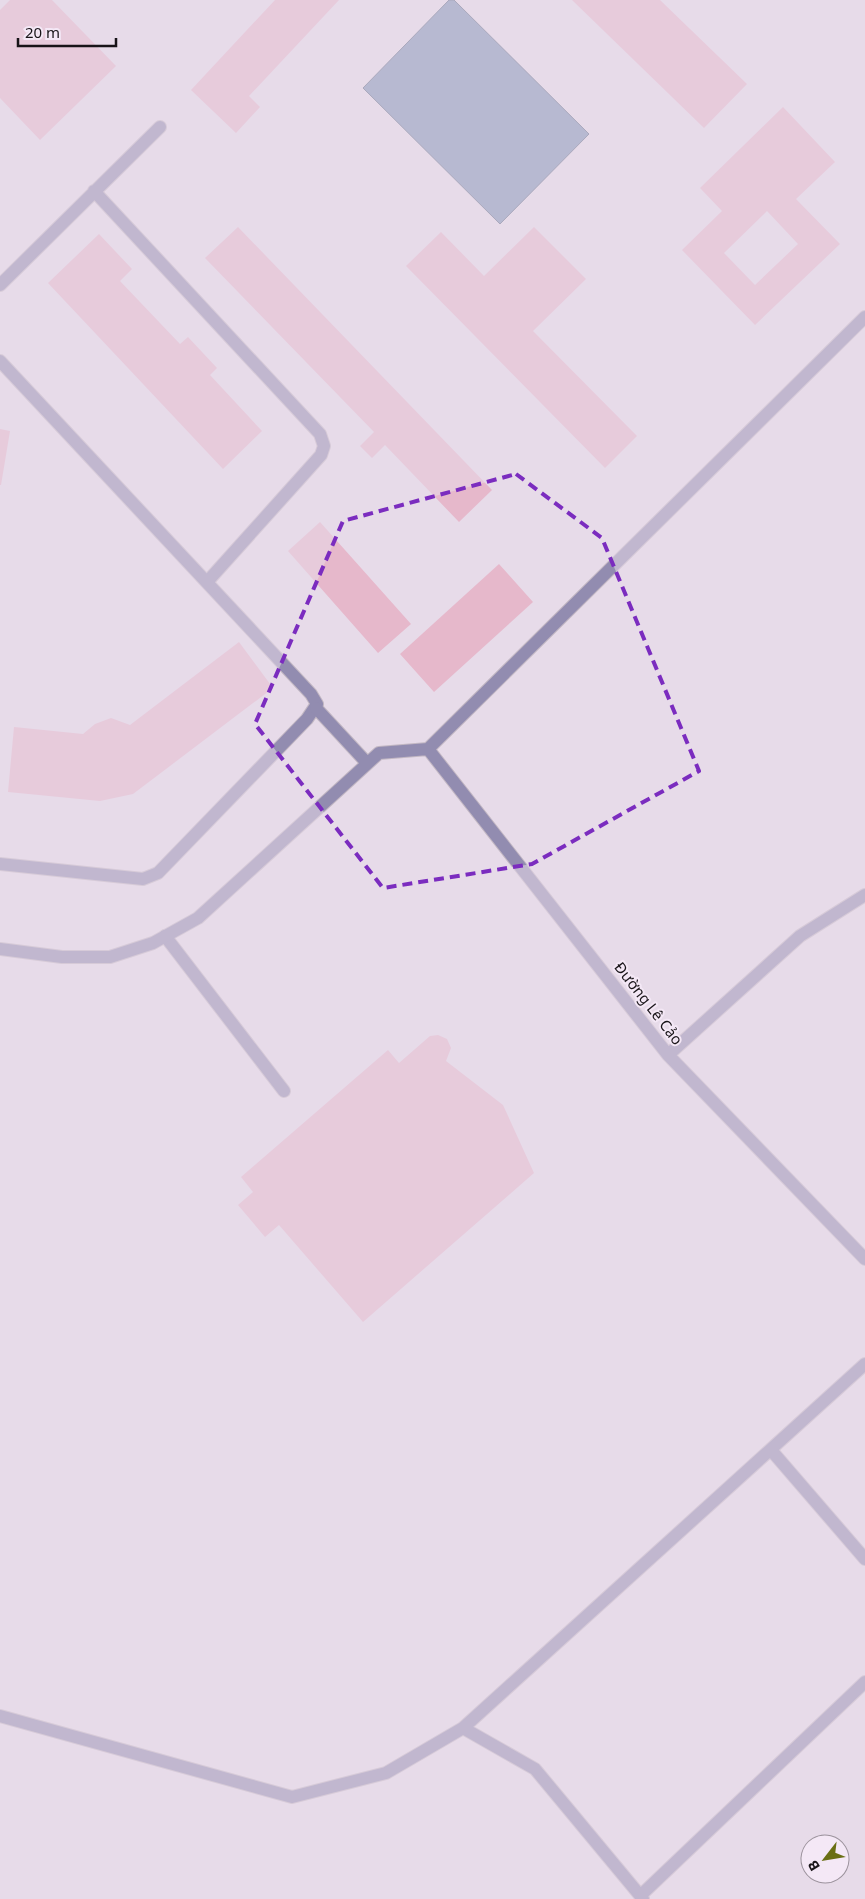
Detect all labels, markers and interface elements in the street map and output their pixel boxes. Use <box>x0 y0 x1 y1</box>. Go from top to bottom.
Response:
scale bar <box>18 15 115 47</box>
text: 20 m <box>25 22 60 42</box>
street label: Đường Lê Cảo <box>610 957 688 1049</box>
north arrow <box>800 1834 850 1884</box>
text: B <box>803 1857 824 1875</box>

